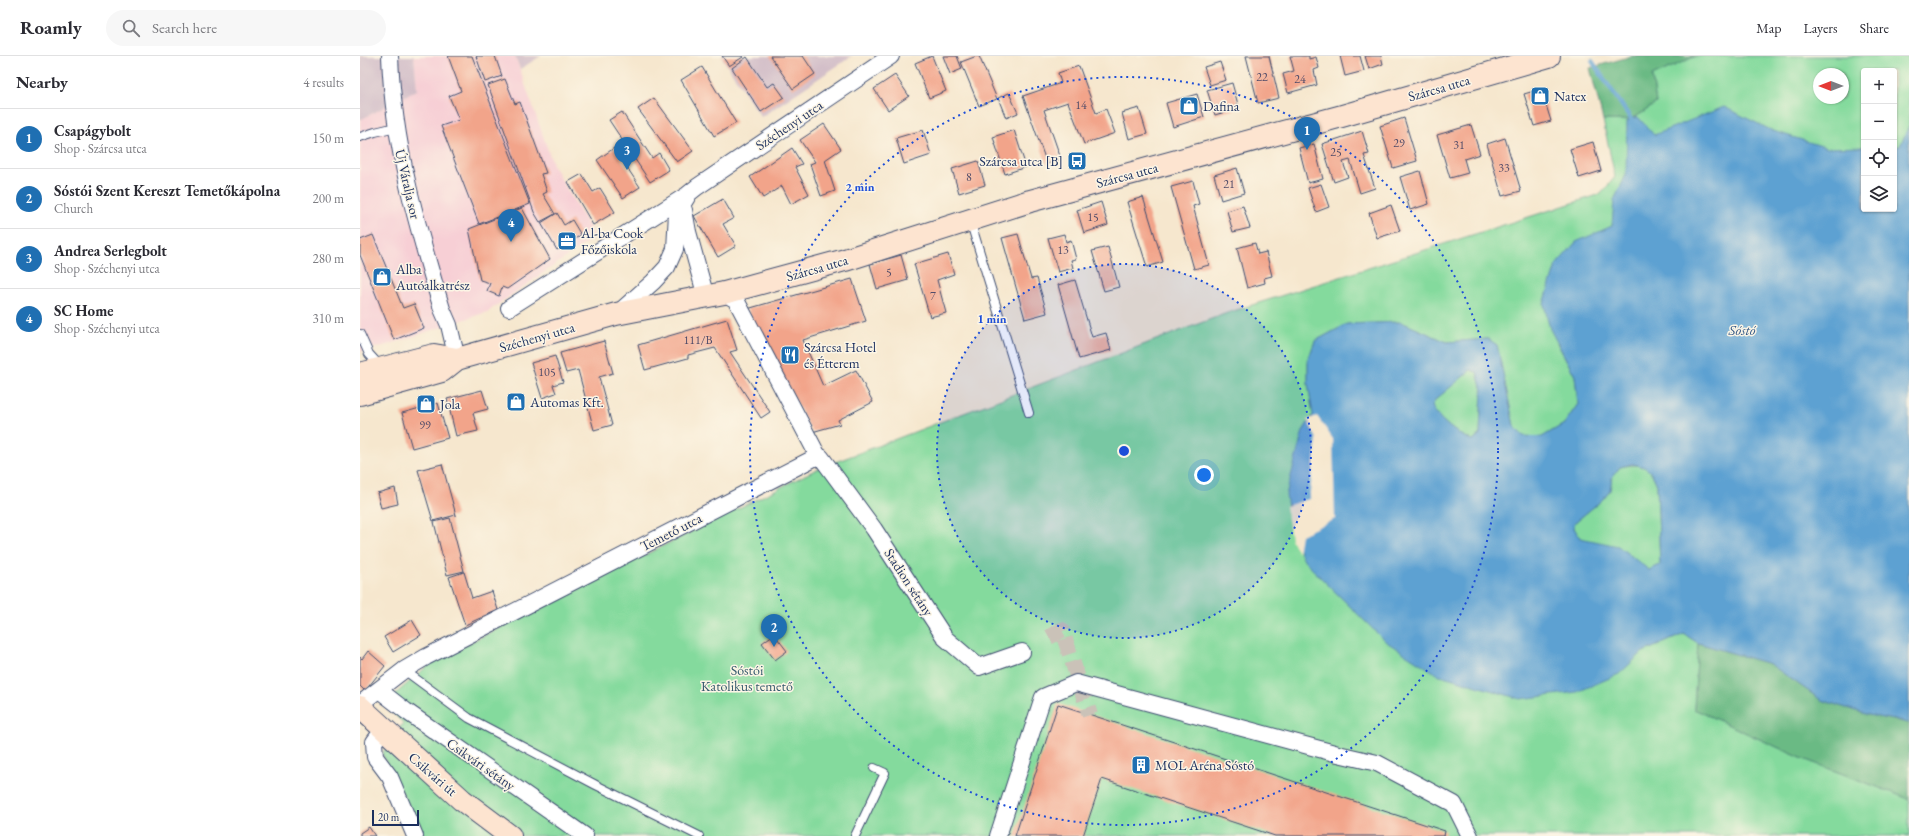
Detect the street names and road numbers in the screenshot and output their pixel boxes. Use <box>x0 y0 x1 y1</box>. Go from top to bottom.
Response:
street label: Szárcsa utca <box>1406 70 1472 105</box>
street label: Széchenyi utca <box>752 96 827 154</box>
street label: Új Váralja sor <box>391 147 425 221</box>
street label: Szárcsa utca <box>1094 158 1160 192</box>
street label: Szárcsa utca <box>784 250 850 285</box>
street label: Széchenyi utca <box>497 318 577 356</box>
street label: Temető utca <box>637 509 705 555</box>
street label: Stadion sétány <box>880 545 938 620</box>
street label: Csikvári sétány <box>443 734 520 795</box>
street label: Csikvári út <box>405 748 461 800</box>

